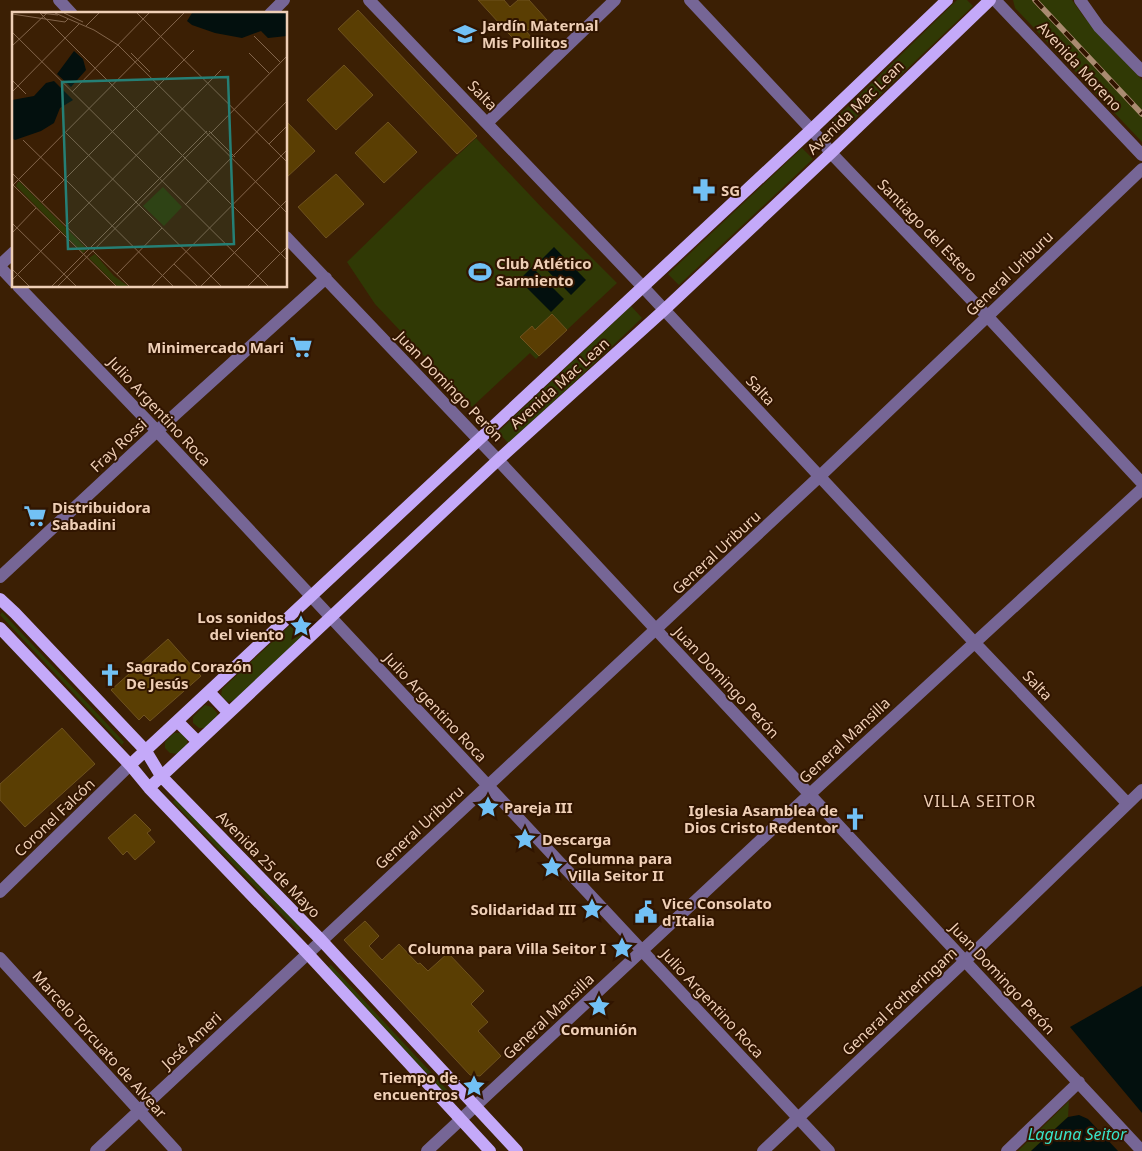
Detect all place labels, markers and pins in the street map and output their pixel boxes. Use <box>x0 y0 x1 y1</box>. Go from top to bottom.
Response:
place label: Jardín Maternal Mis Pollitos <box>480 15 598 52</box>
school or university icon: Jardín Maternal Mis Pollitos <box>452 21 478 47</box>
pharmacy icon: SG <box>691 177 717 203</box>
place label: SG <box>721 180 740 200</box>
place label: Club Atlético Sarmiento <box>496 253 592 290</box>
sports icon: Club Atlético Sarmiento <box>467 259 493 285</box>
supermarket icon: Minimercado Mari <box>288 334 314 360</box>
place label: Minimercado Mari <box>147 337 284 357</box>
place label: Distribuidora Sabadini <box>52 497 151 534</box>
supermarket icon: Distribuidora Sabadini <box>22 503 48 529</box>
place label: Los sonidos del viento <box>197 607 284 644</box>
place icon: Los sonidos del viento <box>288 613 314 639</box>
place label: Sagrado Corazón De Jesús <box>126 656 252 693</box>
church icon: Sagrado Corazón De Jesús <box>97 662 123 688</box>
place icon: Pareja III <box>475 794 501 820</box>
place label: Pareja III <box>504 797 573 817</box>
place label: Iglesia Asamblea de Dios Cristo Redentor <box>684 800 838 837</box>
church icon: Iglesia Asamblea de Dios Cristo Redentor <box>842 806 868 832</box>
place icon: Descarga <box>512 826 538 852</box>
place label: Descarga <box>542 829 611 849</box>
place label: Columna para Villa Seitor II <box>568 848 672 885</box>
place icon: Columna para Villa Seitor II <box>539 854 565 880</box>
place label: Vice Consolato d'Italia <box>662 893 772 930</box>
place icon: Solidaridad III <box>579 896 605 922</box>
place label: Solidaridad III <box>470 899 576 919</box>
public building icon: Vice Consolato d'Italia <box>633 899 659 925</box>
place icon: Columna para Villa Seitor I <box>609 935 635 961</box>
place label: Columna para Villa Seitor I <box>408 938 606 958</box>
place icon: Comunión <box>586 993 612 1019</box>
place label: Comunión <box>561 1019 637 1039</box>
place label: Tiempo de encuentros <box>373 1067 458 1104</box>
place icon: Tiempo de encuentros <box>461 1073 487 1099</box>

